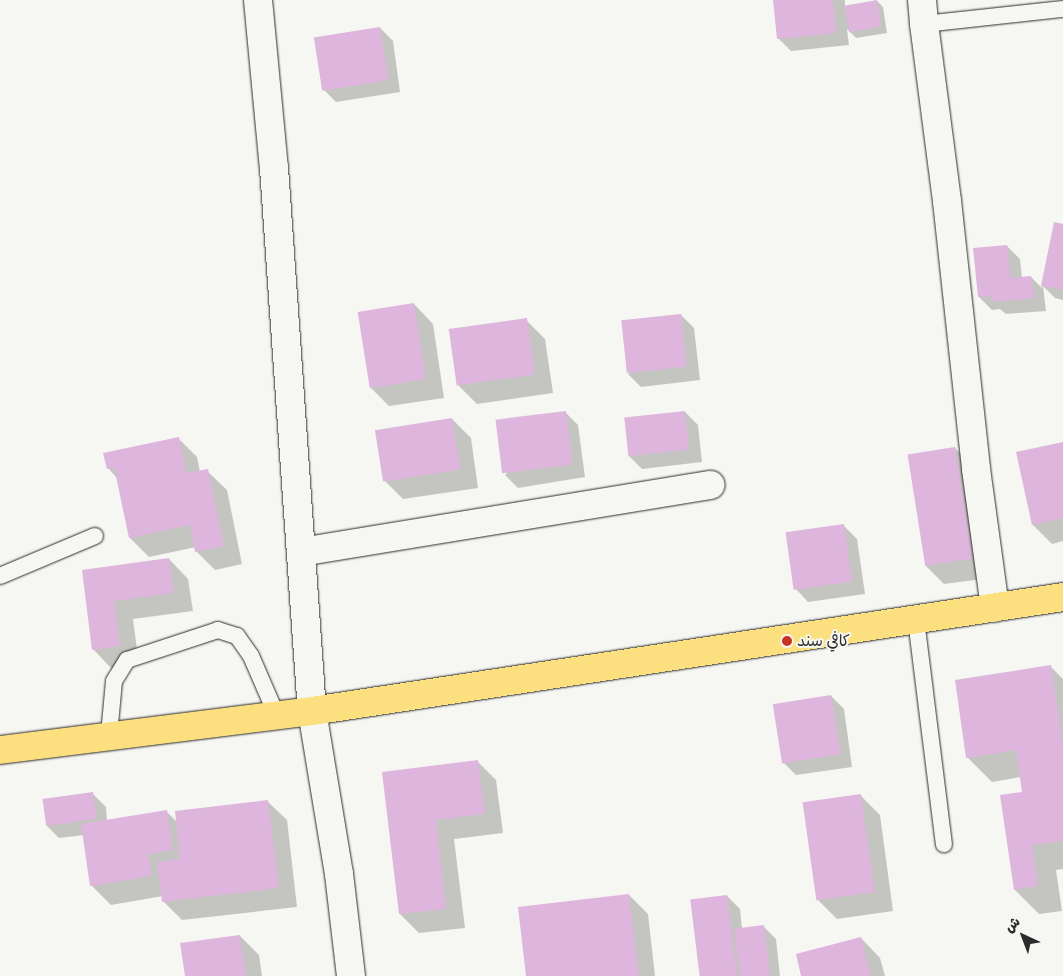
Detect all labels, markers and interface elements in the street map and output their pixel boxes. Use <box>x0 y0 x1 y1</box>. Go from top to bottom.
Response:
place label: كافي سند <box>797 631 850 651</box>
marker: كافي سند <box>781 635 793 647</box>
north arrow <box>998 911 1048 961</box>
text: ش <box>1001 913 1024 936</box>

